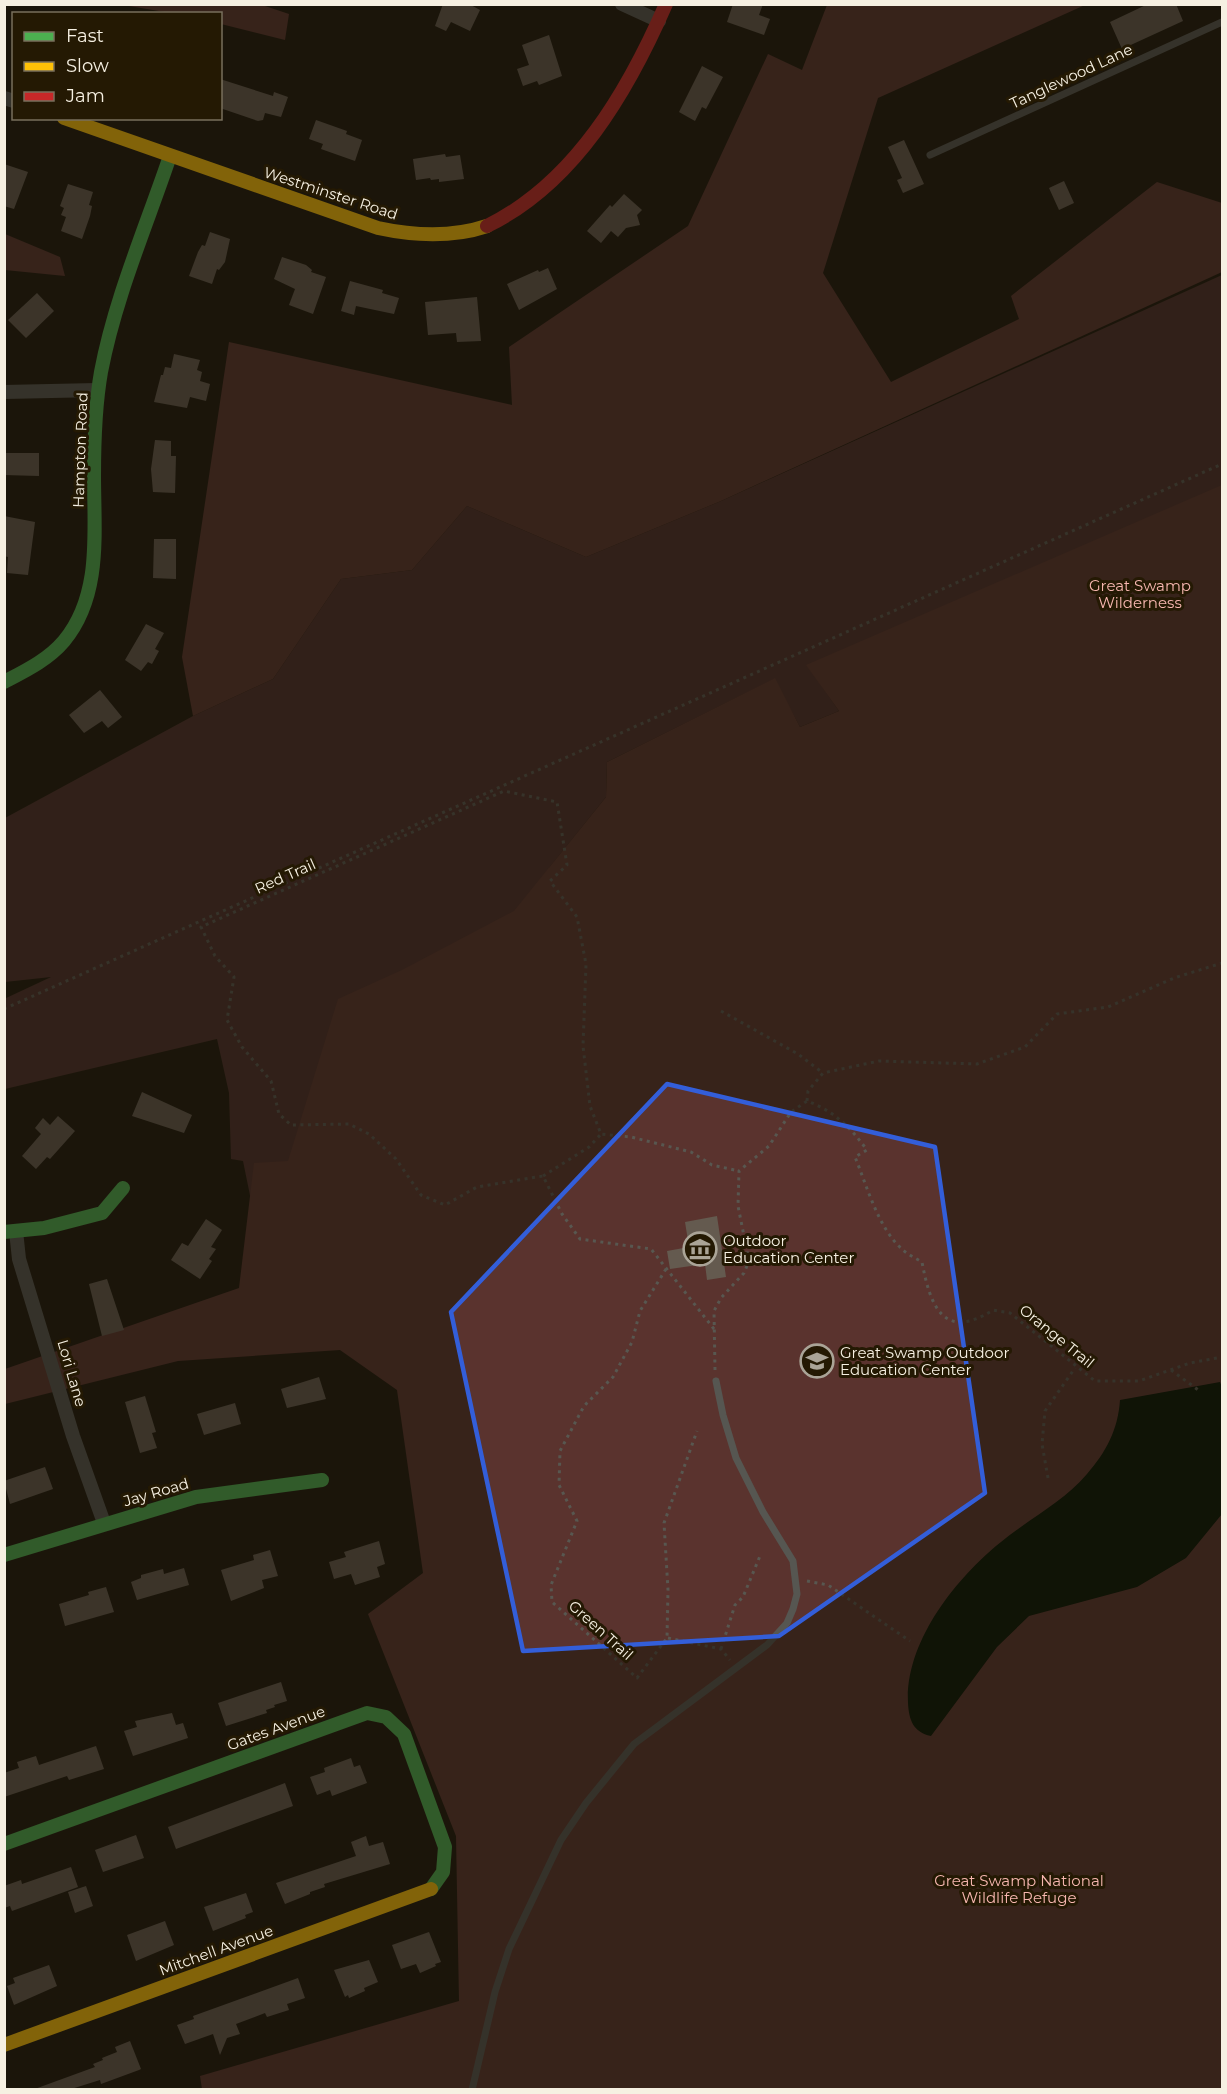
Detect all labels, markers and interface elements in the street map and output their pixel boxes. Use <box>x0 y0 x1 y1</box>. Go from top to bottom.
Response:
legend <box>12 12 222 120</box>
text: Fast <box>66 25 104 47</box>
street label: Tanglewood Lane <box>1007 39 1135 113</box>
text: Slow <box>66 55 109 77</box>
text: Jam <box>65 85 105 107</box>
street label: Westminster Road <box>262 162 400 224</box>
street label: Hampton Road <box>68 392 92 508</box>
park label: Great Swamp Wilderness <box>1089 576 1191 612</box>
street label: Red Trail <box>252 854 318 898</box>
museum icon: Outdoor Education Center <box>682 1231 718 1267</box>
place label: Outdoor Education Center <box>723 1231 854 1267</box>
street label: Orange Trail <box>1016 1300 1098 1372</box>
street label: Lori Lane <box>53 1337 91 1409</box>
school or university icon: Great Swamp Outdoor Education Center <box>799 1343 835 1379</box>
place label: Great Swamp Outdoor Education Center <box>840 1343 1009 1379</box>
street label: Jay Road <box>120 1474 191 1511</box>
street label: Green Trail <box>565 1596 637 1664</box>
street label: Gates Avenue <box>224 1701 328 1755</box>
park label: Great Swamp National Wildlife Refuge <box>934 1871 1104 1907</box>
street label: Mitchell Avenue <box>156 1921 276 1979</box>

